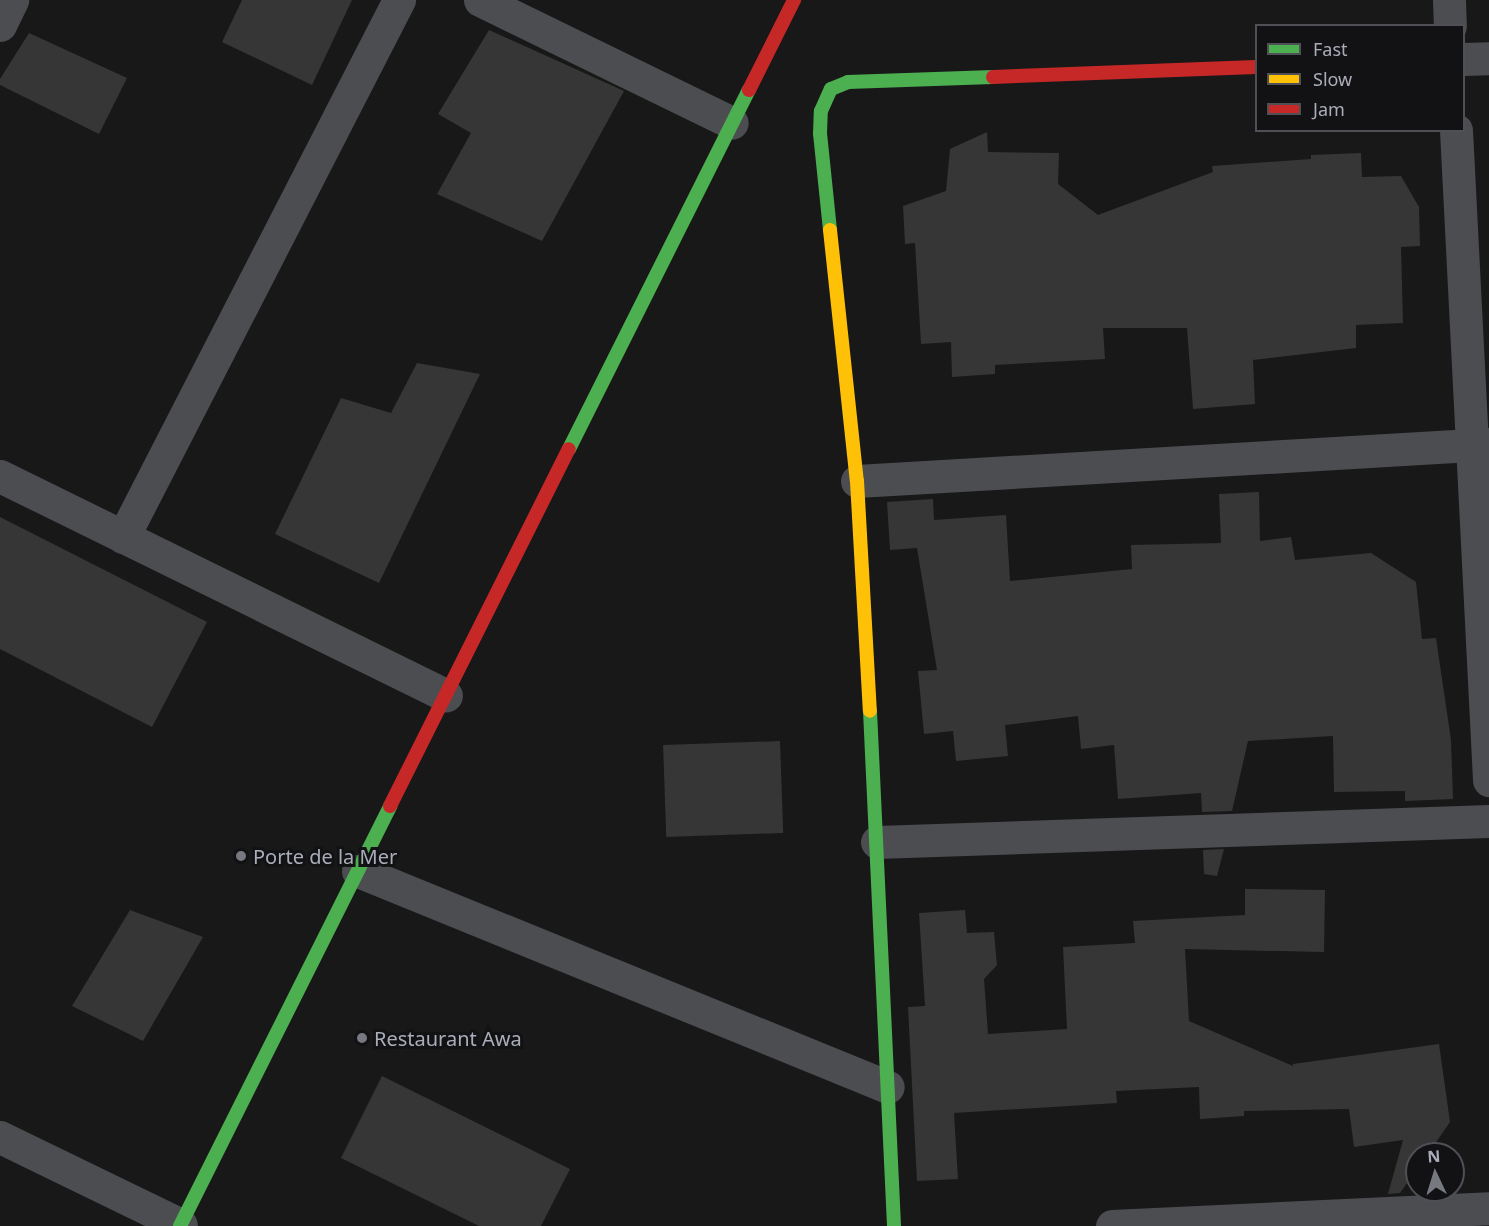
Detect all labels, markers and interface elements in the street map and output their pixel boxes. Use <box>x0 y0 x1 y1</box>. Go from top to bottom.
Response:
legend <box>1255 24 1465 132</box>
text: Fast <box>1313 37 1348 61</box>
text: Slow <box>1313 67 1352 91</box>
text: Jam <box>1313 97 1345 121</box>
place label: Porte de la Mer <box>253 844 397 868</box>
marker: Porte de la Mer <box>234 849 248 863</box>
place label: Restaurant Awa <box>374 1026 522 1050</box>
marker: Restaurant Awa <box>355 1031 369 1045</box>
north arrow <box>1405 1142 1465 1202</box>
text: N <box>1427 1145 1441 1167</box>

